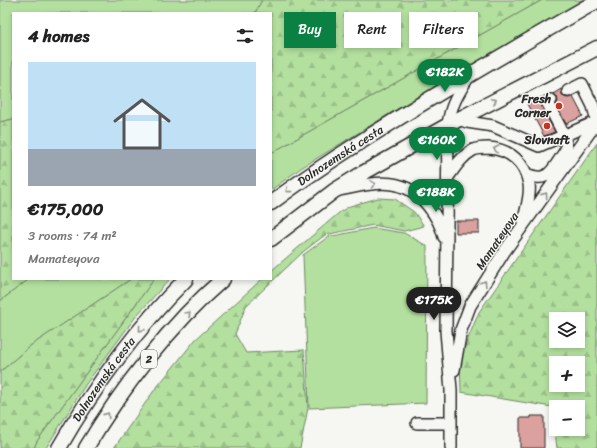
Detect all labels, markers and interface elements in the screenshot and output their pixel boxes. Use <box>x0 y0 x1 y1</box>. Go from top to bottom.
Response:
chip: Buy <box>284 12 336 48</box>
chip: Rent <box>344 12 401 48</box>
chip: Filters <box>409 12 478 48</box>
text: 4 homes <box>28 21 89 51</box>
icon: filters <box>234 25 256 47</box>
pin: €182K <box>417 59 473 93</box>
text: €182K <box>426 60 464 83</box>
icon: home <box>106 88 178 160</box>
place label: Fresh Corner <box>514 88 552 124</box>
one-way arrow <box>490 98 497 105</box>
marker: Fresh Corner <box>554 101 564 111</box>
street label: Dolnozemská cesta <box>292 119 389 192</box>
marker: Slovnaft <box>542 121 552 131</box>
pin: €160K <box>409 127 465 161</box>
text: €160K <box>418 128 456 151</box>
place label: Slovnaft <box>523 129 571 151</box>
one-way arrow <box>492 146 499 154</box>
pin: €188K <box>408 179 464 213</box>
one-way arrow <box>370 180 376 189</box>
text: €188K <box>417 180 455 203</box>
one-way arrow <box>285 186 292 193</box>
one-way arrow <box>540 192 547 199</box>
text: €175,000 <box>28 194 103 224</box>
street label: Mamateyova <box>469 207 525 274</box>
text: 3 rooms · 74 m² <box>28 224 117 247</box>
text: Mamateyova <box>28 247 99 270</box>
one-way arrow <box>480 280 487 287</box>
pin: €175K <box>406 287 462 321</box>
text: €175K <box>415 288 453 311</box>
one-way arrow <box>183 311 191 319</box>
map controls <box>549 312 585 436</box>
button: layers <box>549 312 585 348</box>
one-way arrow <box>139 324 146 331</box>
street label: Dolnozemská cesta <box>66 331 142 426</box>
road number: 2 <box>141 350 157 368</box>
button: + <box>549 356 585 392</box>
button: − <box>549 400 585 436</box>
one-way arrow <box>102 412 110 419</box>

